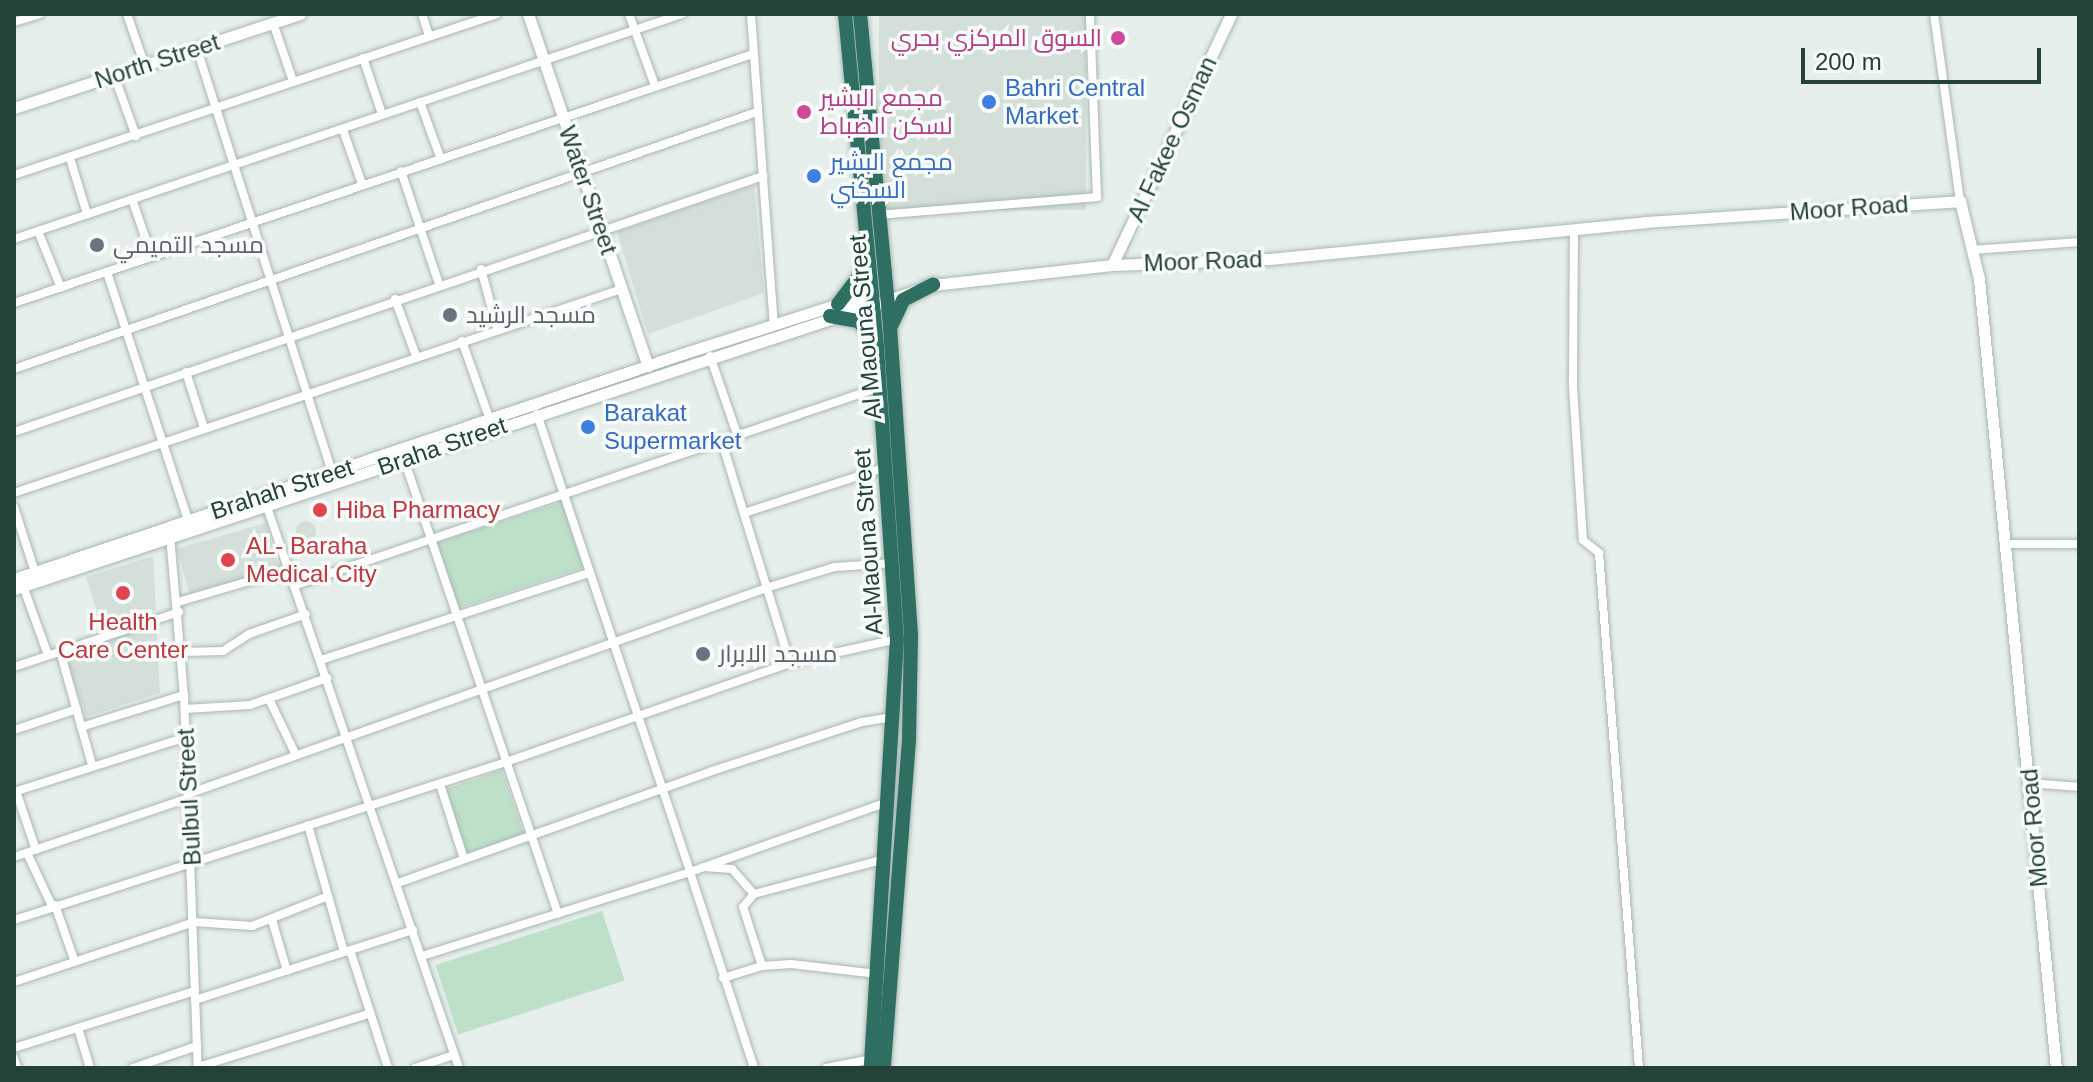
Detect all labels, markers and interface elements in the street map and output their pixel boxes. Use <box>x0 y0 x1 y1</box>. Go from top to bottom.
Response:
place label: السوق المركزي بحري <box>891 24 1102 52</box>
street label: North Street <box>91 27 223 95</box>
marker: السوق المركزي بحري <box>1109 29 1127 47</box>
scale bar <box>1805 32 2045 82</box>
text: 200 m <box>1815 48 1882 75</box>
street label: Al Fakee Osman <box>1121 52 1223 226</box>
place label: Bahri Central Market <box>1005 74 1145 130</box>
place label: مجمع البشير لسكن الضباط <box>820 84 952 140</box>
marker: Bahri Central Market <box>980 93 998 111</box>
marker: مجمع البشير لسكن الضباط <box>795 103 813 121</box>
street label: Water Street <box>553 122 623 258</box>
place label: مجمع البشير السكني <box>830 148 953 204</box>
marker: مجمع البشير السكني <box>805 167 823 185</box>
street label: Moor Road <box>1789 189 1909 227</box>
place label: مسجد التميمي <box>113 231 264 259</box>
street label: Al Maouna Street <box>843 233 887 421</box>
marker: مسجد التميمي <box>88 236 106 254</box>
street label: Moor Road <box>1143 245 1263 277</box>
place label: مسجد الرشيد <box>466 301 596 329</box>
marker: مسجد الرشيد <box>441 306 459 324</box>
place label: Barakat Supermarket <box>604 399 741 455</box>
street label: Braha Street <box>374 410 510 482</box>
marker: Barakat Supermarket <box>579 418 597 436</box>
street label: Al-Maouna Street <box>847 448 889 636</box>
street label: Brahah Street <box>207 452 357 526</box>
place label: Hiba Pharmacy <box>336 496 500 524</box>
marker: Hiba Pharmacy <box>311 501 329 519</box>
place label: AL- Baraha Medical City <box>246 532 377 588</box>
marker: AL- Baraha Medical City <box>217 549 239 571</box>
marker: Health Care Center <box>112 582 134 604</box>
place label: Health Care Center <box>58 608 188 664</box>
place label: مسجد الابرار <box>719 640 837 668</box>
marker: مسجد الابرار <box>694 645 712 663</box>
street label: Bulbul Street <box>171 728 207 866</box>
street label: Moor Road <box>2014 768 2054 888</box>

